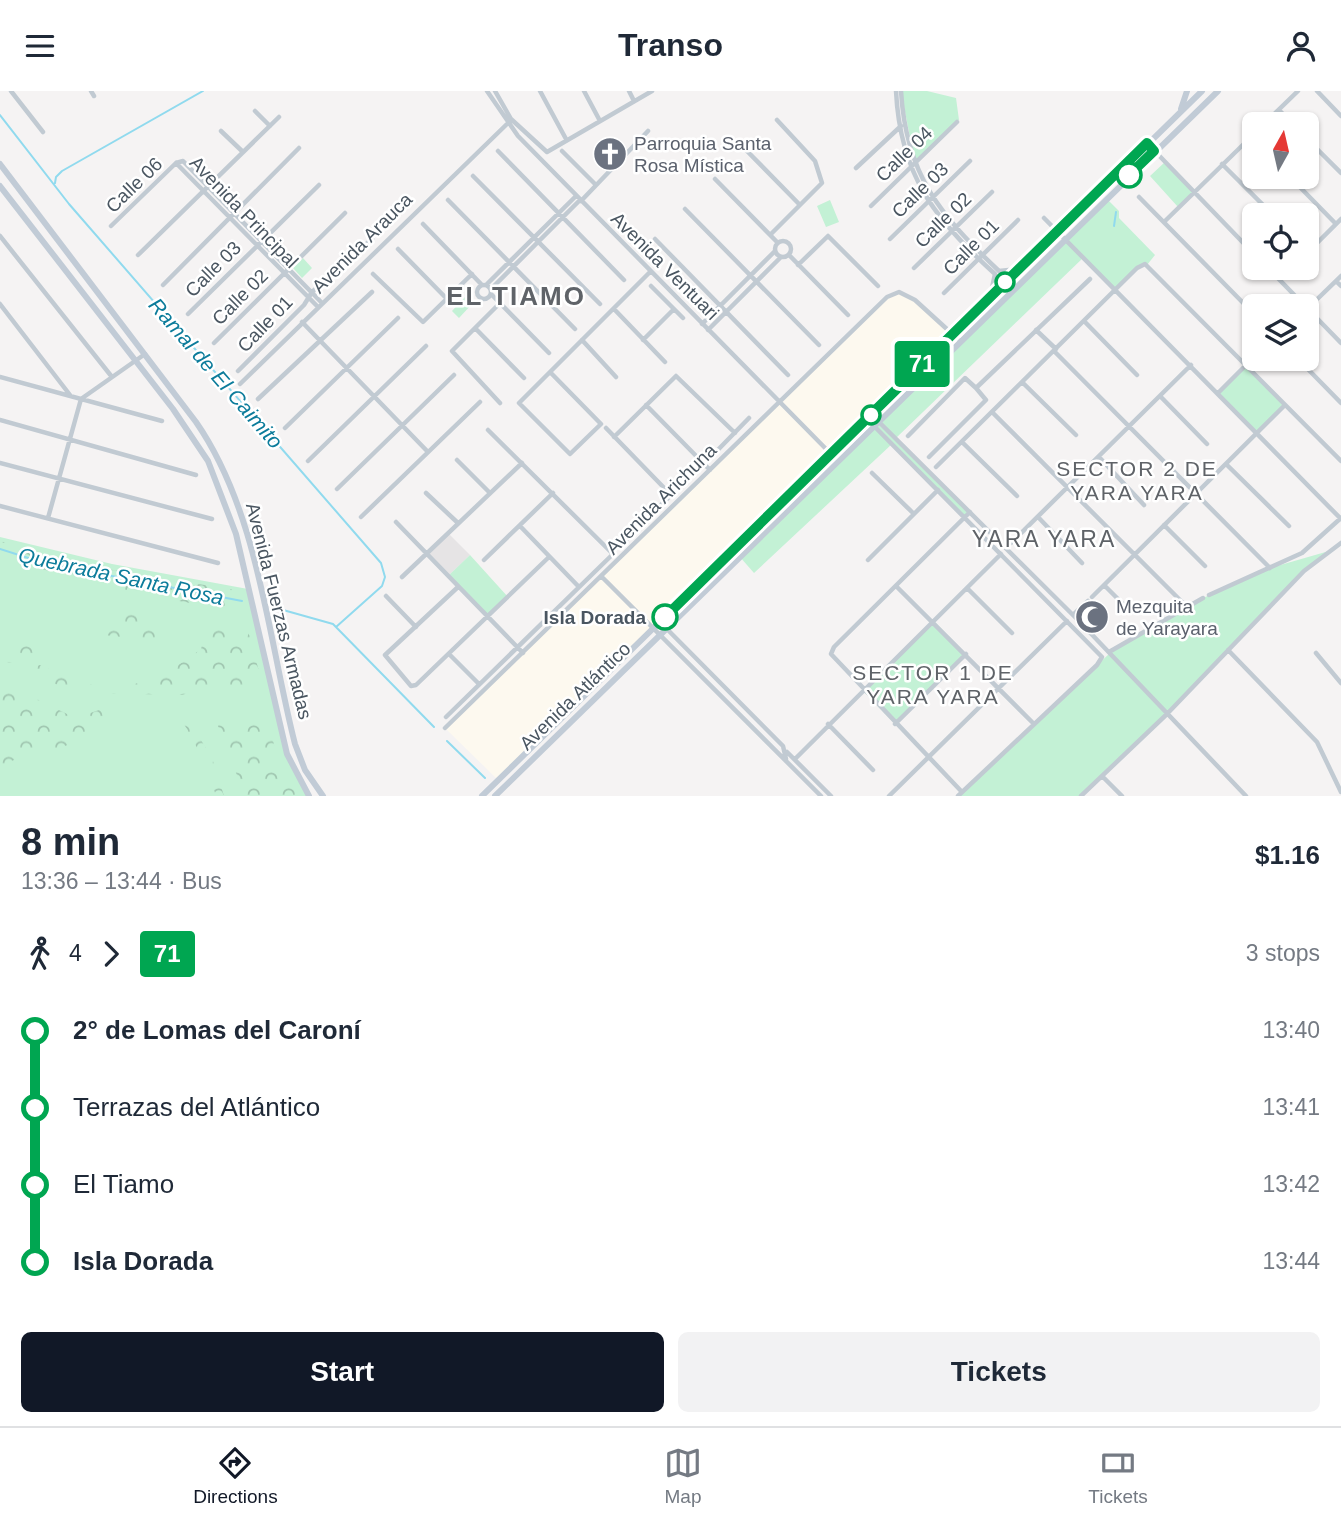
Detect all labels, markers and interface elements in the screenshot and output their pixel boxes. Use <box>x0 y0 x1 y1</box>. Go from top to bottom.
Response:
icon: menu <box>21 27 59 65</box>
text: Transo <box>618 27 723 63</box>
icon: person <box>1282 27 1320 65</box>
north arrow <box>1242 112 1320 189</box>
map controls <box>1242 112 1319 371</box>
street label: Calle 04 <box>872 122 937 186</box>
place label: Parroquia Santa Rosa Mística <box>634 133 772 176</box>
church icon: Parroquia Santa Rosa Mística <box>591 135 629 173</box>
street label: Avenida Principal <box>186 152 302 272</box>
street label: Calle 06 <box>102 153 166 217</box>
street label: Calle 03 <box>888 158 952 222</box>
unlabelled marker <box>1116 162 1142 188</box>
street label: Avenida Arauca <box>308 188 417 297</box>
street label: Calle 02 <box>911 188 975 252</box>
button: locate <box>1242 203 1319 280</box>
street label: Avenida Ventuari <box>607 208 723 324</box>
street label: Calle 01 <box>939 215 1003 279</box>
street label: Calle 03 <box>181 237 245 301</box>
street label: Calle 02 <box>208 265 272 329</box>
unlabelled marker <box>995 272 1015 292</box>
district label: EL TIAMO <box>446 281 586 311</box>
street label: Calle 01 <box>233 292 297 356</box>
water label: Ramal de El Caimito <box>145 293 288 453</box>
button: layers <box>1242 294 1319 371</box>
line badge: 71 <box>890 341 954 387</box>
text: 71 <box>909 350 935 377</box>
unlabelled marker <box>861 405 881 425</box>
street label: Avenida Arichuna <box>601 439 721 559</box>
district label: SECTOR 2 DE YARA YARA <box>1056 457 1218 504</box>
street label: Avenida Fuerzas Armadas <box>242 501 316 721</box>
district label: YARA YARA <box>972 526 1116 552</box>
water label: Quebrada Santa Rosa <box>16 543 226 609</box>
place label: Mezquita de Yarayara <box>1116 596 1218 639</box>
mosque icon: Mezquita de Yarayara <box>1073 598 1111 636</box>
marker: Isla Dorada <box>652 604 678 630</box>
place label: Isla Dorada <box>544 607 646 628</box>
street label: Avenida Atlántico <box>515 638 635 754</box>
district label: SECTOR 1 DE YARA YARA <box>852 661 1014 708</box>
text: 8 min <box>21 821 120 863</box>
text: $1.16 <box>1255 840 1320 870</box>
text: 13:36 – 13:44 · Bus <box>21 868 222 894</box>
icon: walk <box>21 935 59 973</box>
icon: forward <box>92 935 130 973</box>
text: 4 <box>69 940 82 966</box>
text: 71 <box>154 940 181 967</box>
text: 3 stops <box>1246 940 1320 966</box>
text: 2° de Lomas del Caroní <box>73 1015 361 1045</box>
text: 13:40 <box>1262 1017 1320 1043</box>
text: Terrazas del Atlántico <box>73 1092 320 1122</box>
text: 13:41 <box>1262 1094 1320 1120</box>
text: El Tiamo <box>73 1169 174 1199</box>
text: 13:42 <box>1262 1171 1320 1197</box>
text: Isla Dorada <box>73 1246 213 1276</box>
text: 13:44 <box>1262 1248 1320 1274</box>
button: Start <box>21 1332 664 1412</box>
button: Tickets <box>678 1332 1320 1412</box>
tab: Directions <box>193 1444 278 1508</box>
tab: Map <box>664 1444 702 1508</box>
tab: Tickets <box>1088 1444 1148 1508</box>

